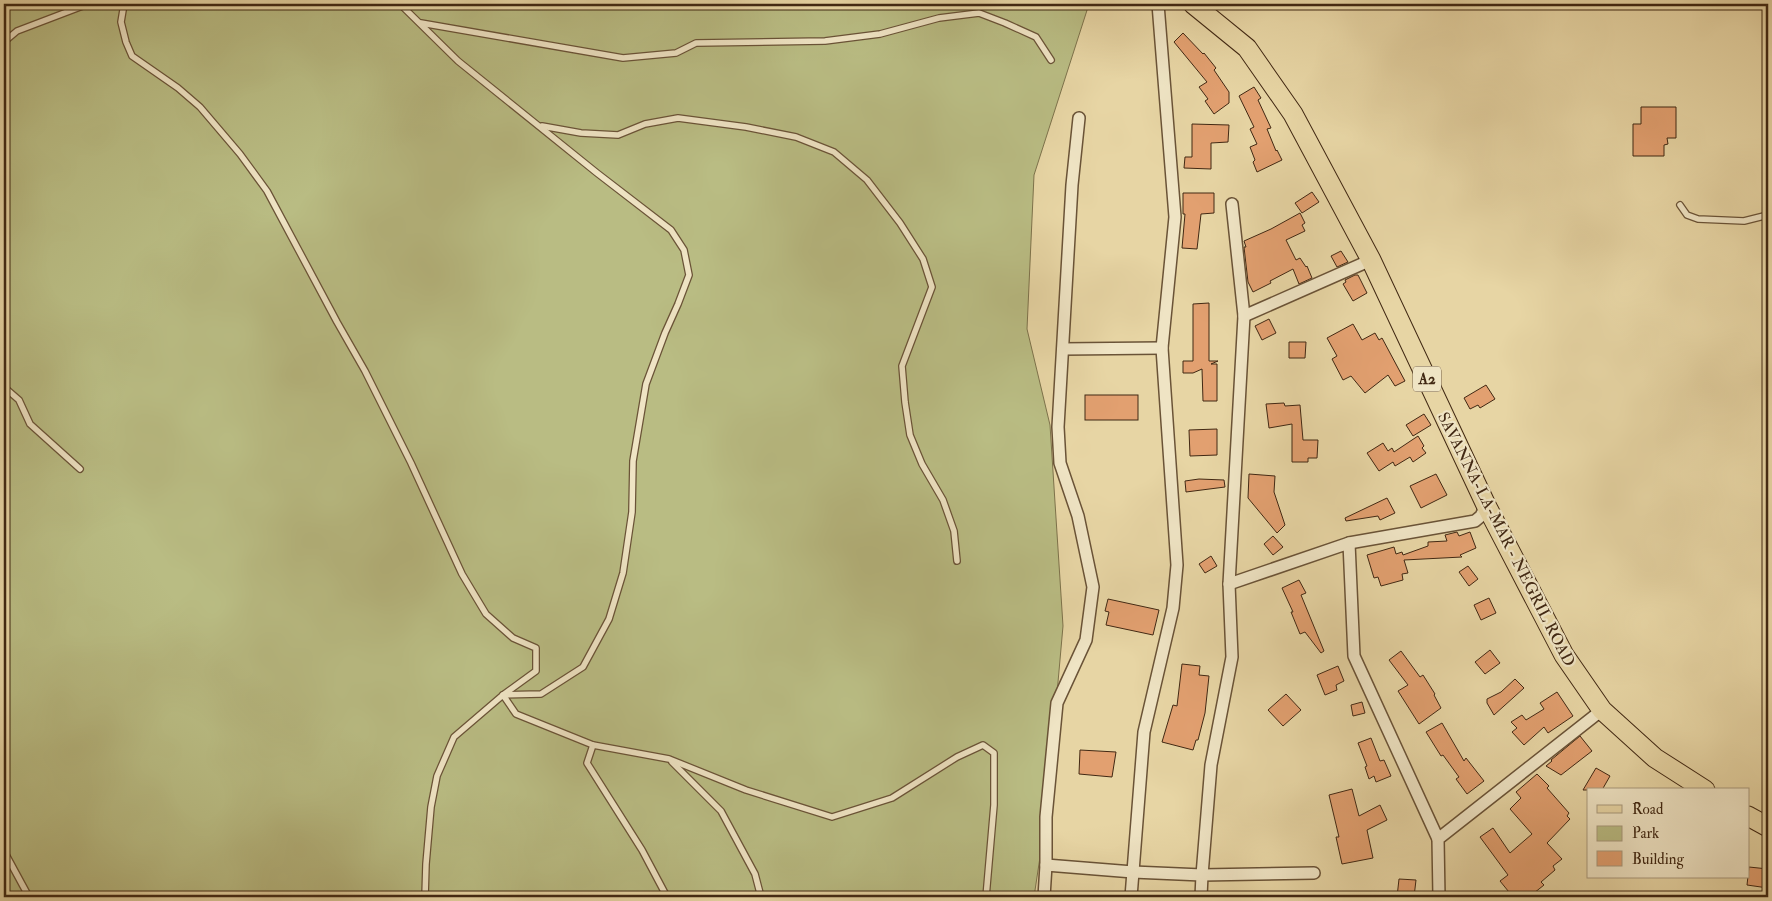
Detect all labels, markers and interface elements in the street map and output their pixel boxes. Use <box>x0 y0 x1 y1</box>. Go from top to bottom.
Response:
road number: A2 <box>1413 366 1441 392</box>
street label: SAVANNA-LA-MAR - NEGRIL ROAD <box>1433 409 1579 670</box>
legend <box>1587 788 1750 878</box>
text: Road <box>1632 800 1664 819</box>
text: Park <box>1632 824 1659 843</box>
text: Building <box>1632 850 1684 869</box>

